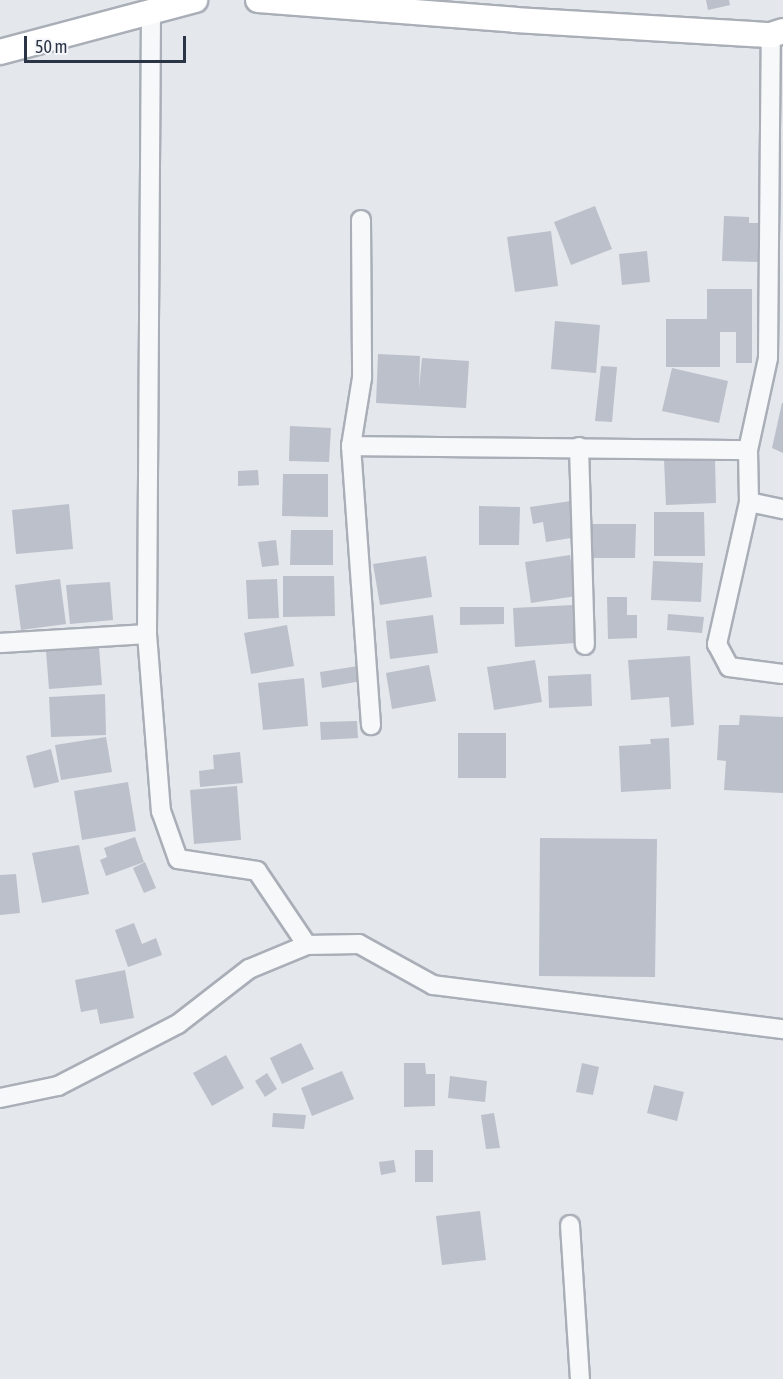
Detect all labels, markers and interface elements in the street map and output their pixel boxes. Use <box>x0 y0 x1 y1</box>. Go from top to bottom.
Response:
scale bar <box>27 24 189 62</box>
text: 50 m <box>35 36 67 57</box>

